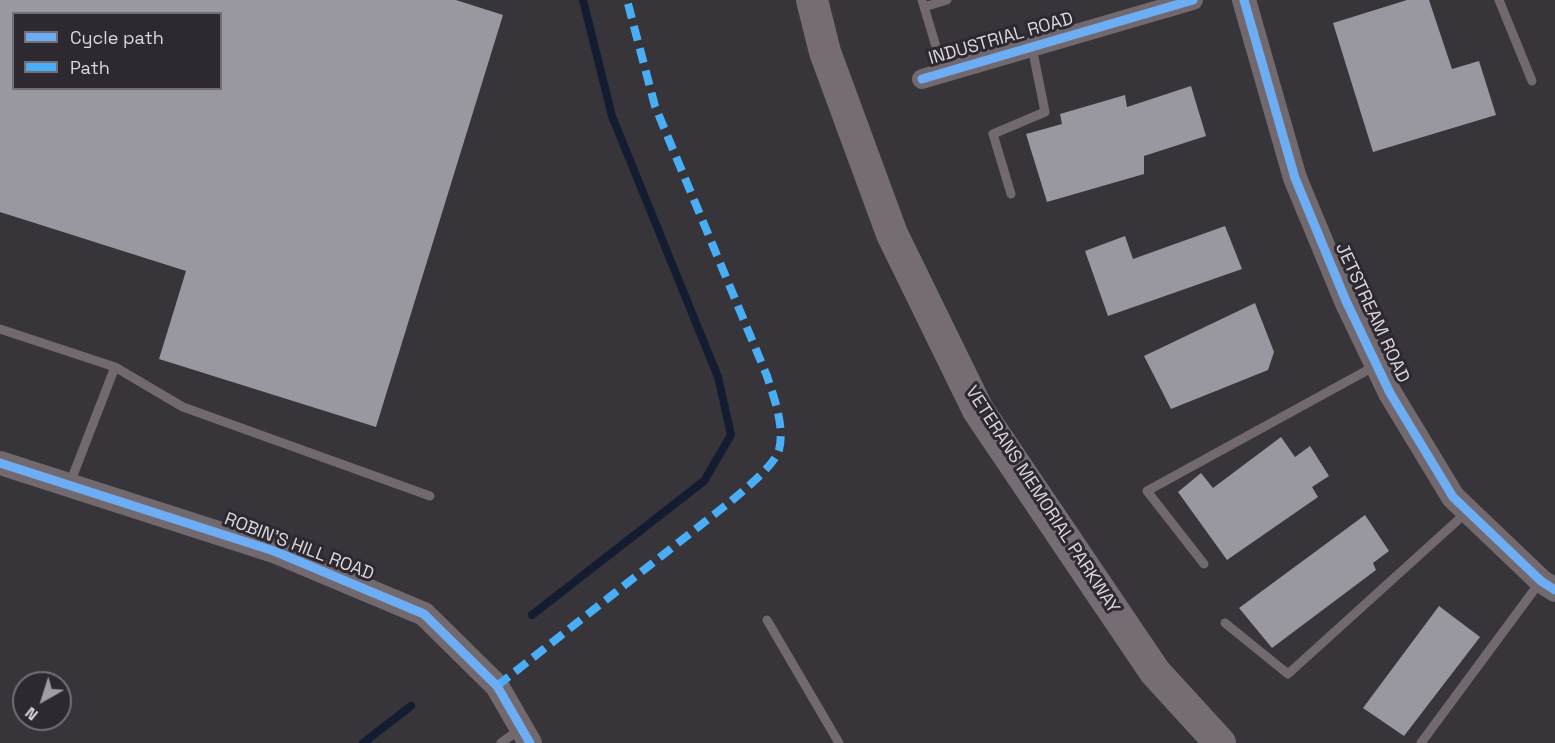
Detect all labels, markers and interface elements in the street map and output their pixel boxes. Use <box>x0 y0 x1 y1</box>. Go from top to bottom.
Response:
street label: INDUSTRIAL ROAD <box>926 8 1076 70</box>
legend <box>12 12 222 90</box>
text: Cycle path <box>70 26 164 49</box>
text: Path <box>70 56 110 79</box>
street label: JETSTREAM ROAD <box>1330 240 1414 386</box>
street label: VETERANS MEMORIAL PARKWAY <box>960 382 1124 618</box>
street label: ROBIN'S HILL ROAD <box>221 509 377 585</box>
north arrow <box>12 671 72 731</box>
text: N <box>21 702 42 725</box>

